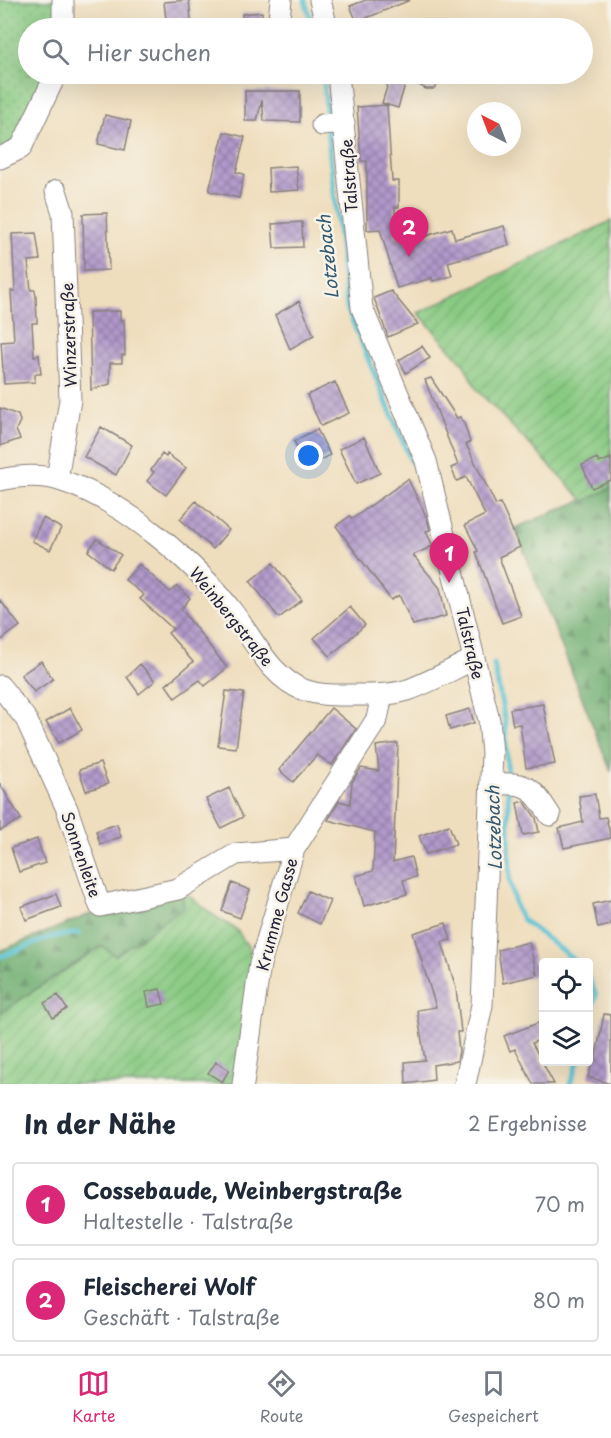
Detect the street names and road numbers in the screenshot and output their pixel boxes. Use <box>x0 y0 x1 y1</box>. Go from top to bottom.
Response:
street label: Talstraße <box>333 138 363 214</box>
street label: Winzerstraße <box>54 282 82 388</box>
street label: Weinbergstraße <box>184 561 280 671</box>
street label: Talstraße <box>451 604 491 682</box>
street label: Sonnenleite <box>56 808 108 900</box>
street label: Krumme Gasse <box>249 855 303 973</box>

